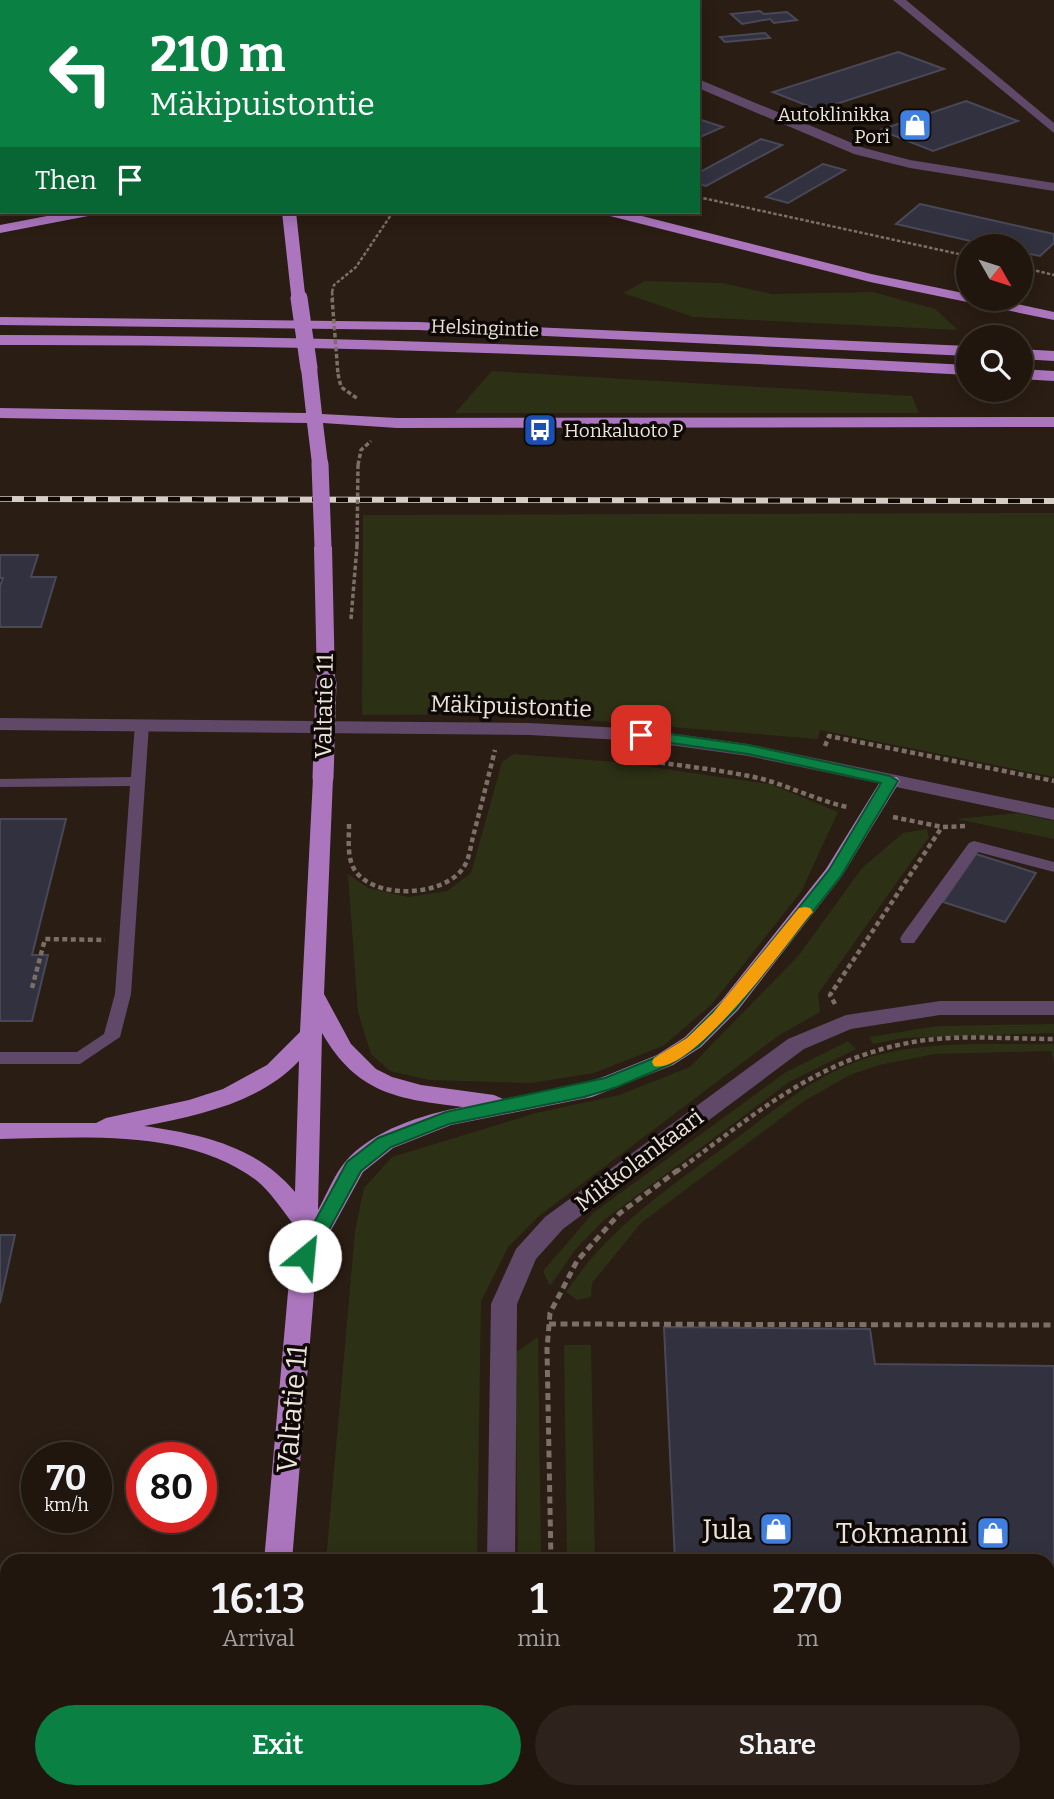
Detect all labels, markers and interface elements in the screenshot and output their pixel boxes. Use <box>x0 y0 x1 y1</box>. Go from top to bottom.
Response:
text: 210 m <box>150 25 285 84</box>
icon: left <box>35 28 126 119</box>
text: Mäkipuistontie <box>150 85 375 123</box>
place label: Autoklinikka Pori <box>777 103 891 148</box>
shop icon: Autoklinikka Pori <box>896 106 934 144</box>
icon: arrive <box>111 161 149 199</box>
text: Then <box>35 165 97 196</box>
north arrow <box>956 234 1032 312</box>
map controls <box>956 234 1033 402</box>
street label: Helsingintie <box>430 315 540 341</box>
button: search <box>956 325 1033 402</box>
bus stop icon: Honkaluoto P <box>521 411 559 449</box>
place label: Honkaluoto P <box>564 419 683 442</box>
street label: Valtatie 11 <box>309 653 339 759</box>
street label: Mäkipuistontie <box>430 689 592 723</box>
pin <box>611 705 671 765</box>
icon: arrive <box>622 716 660 754</box>
street label: Mikkolankaari <box>569 1103 709 1217</box>
position arrow <box>268 1219 342 1293</box>
street label: Valtatie 11 <box>270 1343 314 1474</box>
speed limit sign: 80 <box>126 1442 217 1533</box>
text: 70 <box>46 1457 87 1499</box>
text: km/h <box>44 1494 89 1516</box>
shop icon: Jula <box>757 1510 795 1548</box>
place label: Jula <box>702 1513 752 1546</box>
shop icon: Tokmanni <box>974 1514 1012 1552</box>
place label: Tokmanni <box>836 1517 968 1550</box>
text: 16:13 <box>212 1574 306 1624</box>
text: 1 <box>530 1574 548 1624</box>
text: 270 <box>772 1574 843 1624</box>
text: Arrival <box>222 1624 295 1652</box>
text: min <box>517 1624 561 1652</box>
text: m <box>797 1624 819 1652</box>
button: Exit <box>35 1705 521 1785</box>
button: Share <box>535 1705 1020 1785</box>

